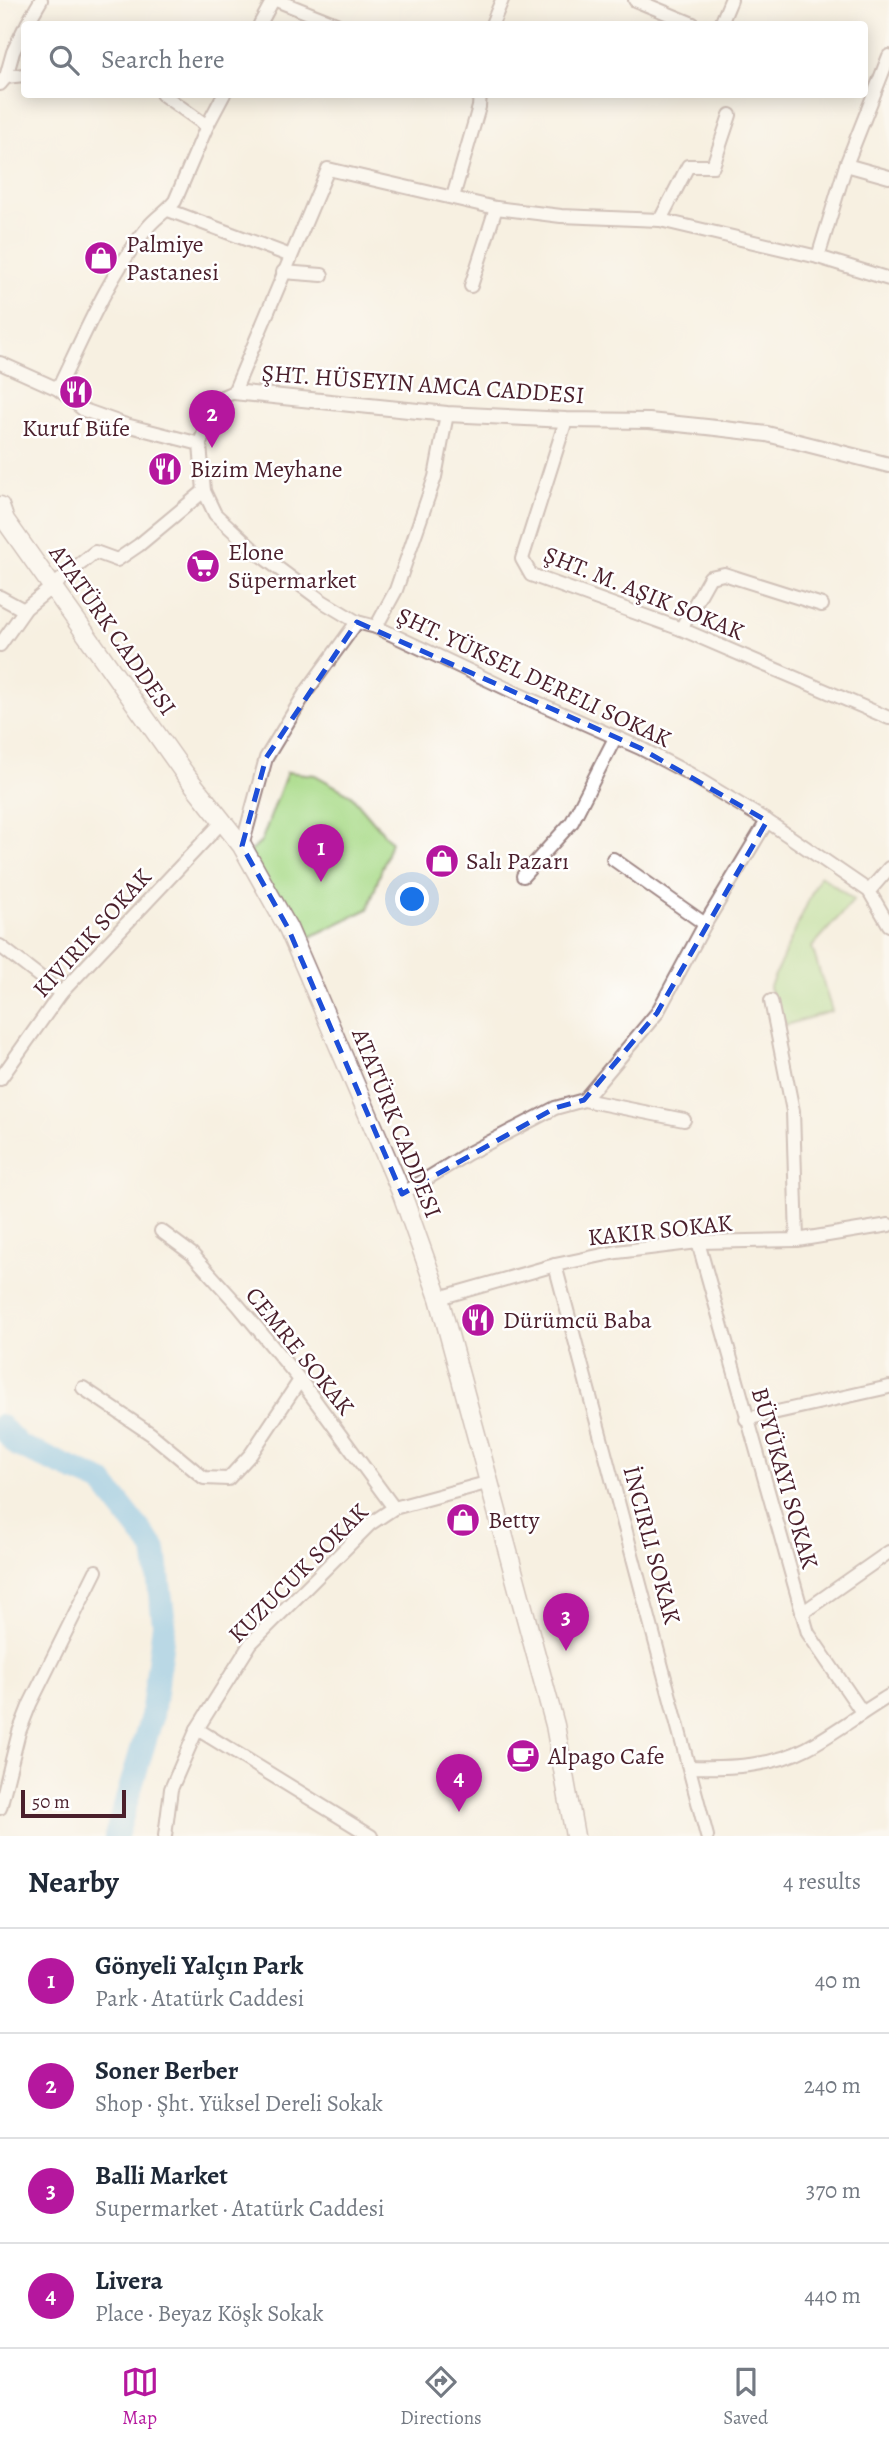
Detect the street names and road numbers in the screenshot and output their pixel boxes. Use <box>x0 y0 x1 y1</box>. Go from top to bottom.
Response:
street label: ŞHT. HÜSEYIN AMCA CADDESI <box>260 357 586 411</box>
street label: ATATÜRK CADDESI <box>41 537 184 722</box>
street label: ŞHT. M. AŞIK SOKAK <box>539 538 749 648</box>
street label: ŞHT. YÜKSEL DERELI SOKAK <box>392 599 676 755</box>
street label: KIVIRIK SOKAK <box>25 862 159 1004</box>
street label: ATATÜRK CADDESI <box>344 1023 450 1222</box>
street label: KAKIR SOKAK <box>586 1207 734 1253</box>
street label: CEMRE SOKAK <box>238 1280 362 1422</box>
street label: BÜYÜKAYI SOKAK <box>744 1384 826 1572</box>
street label: İNCIRLI SOKAK <box>616 1462 688 1628</box>
street label: KUZUCUK SOKAK <box>221 1496 375 1650</box>

